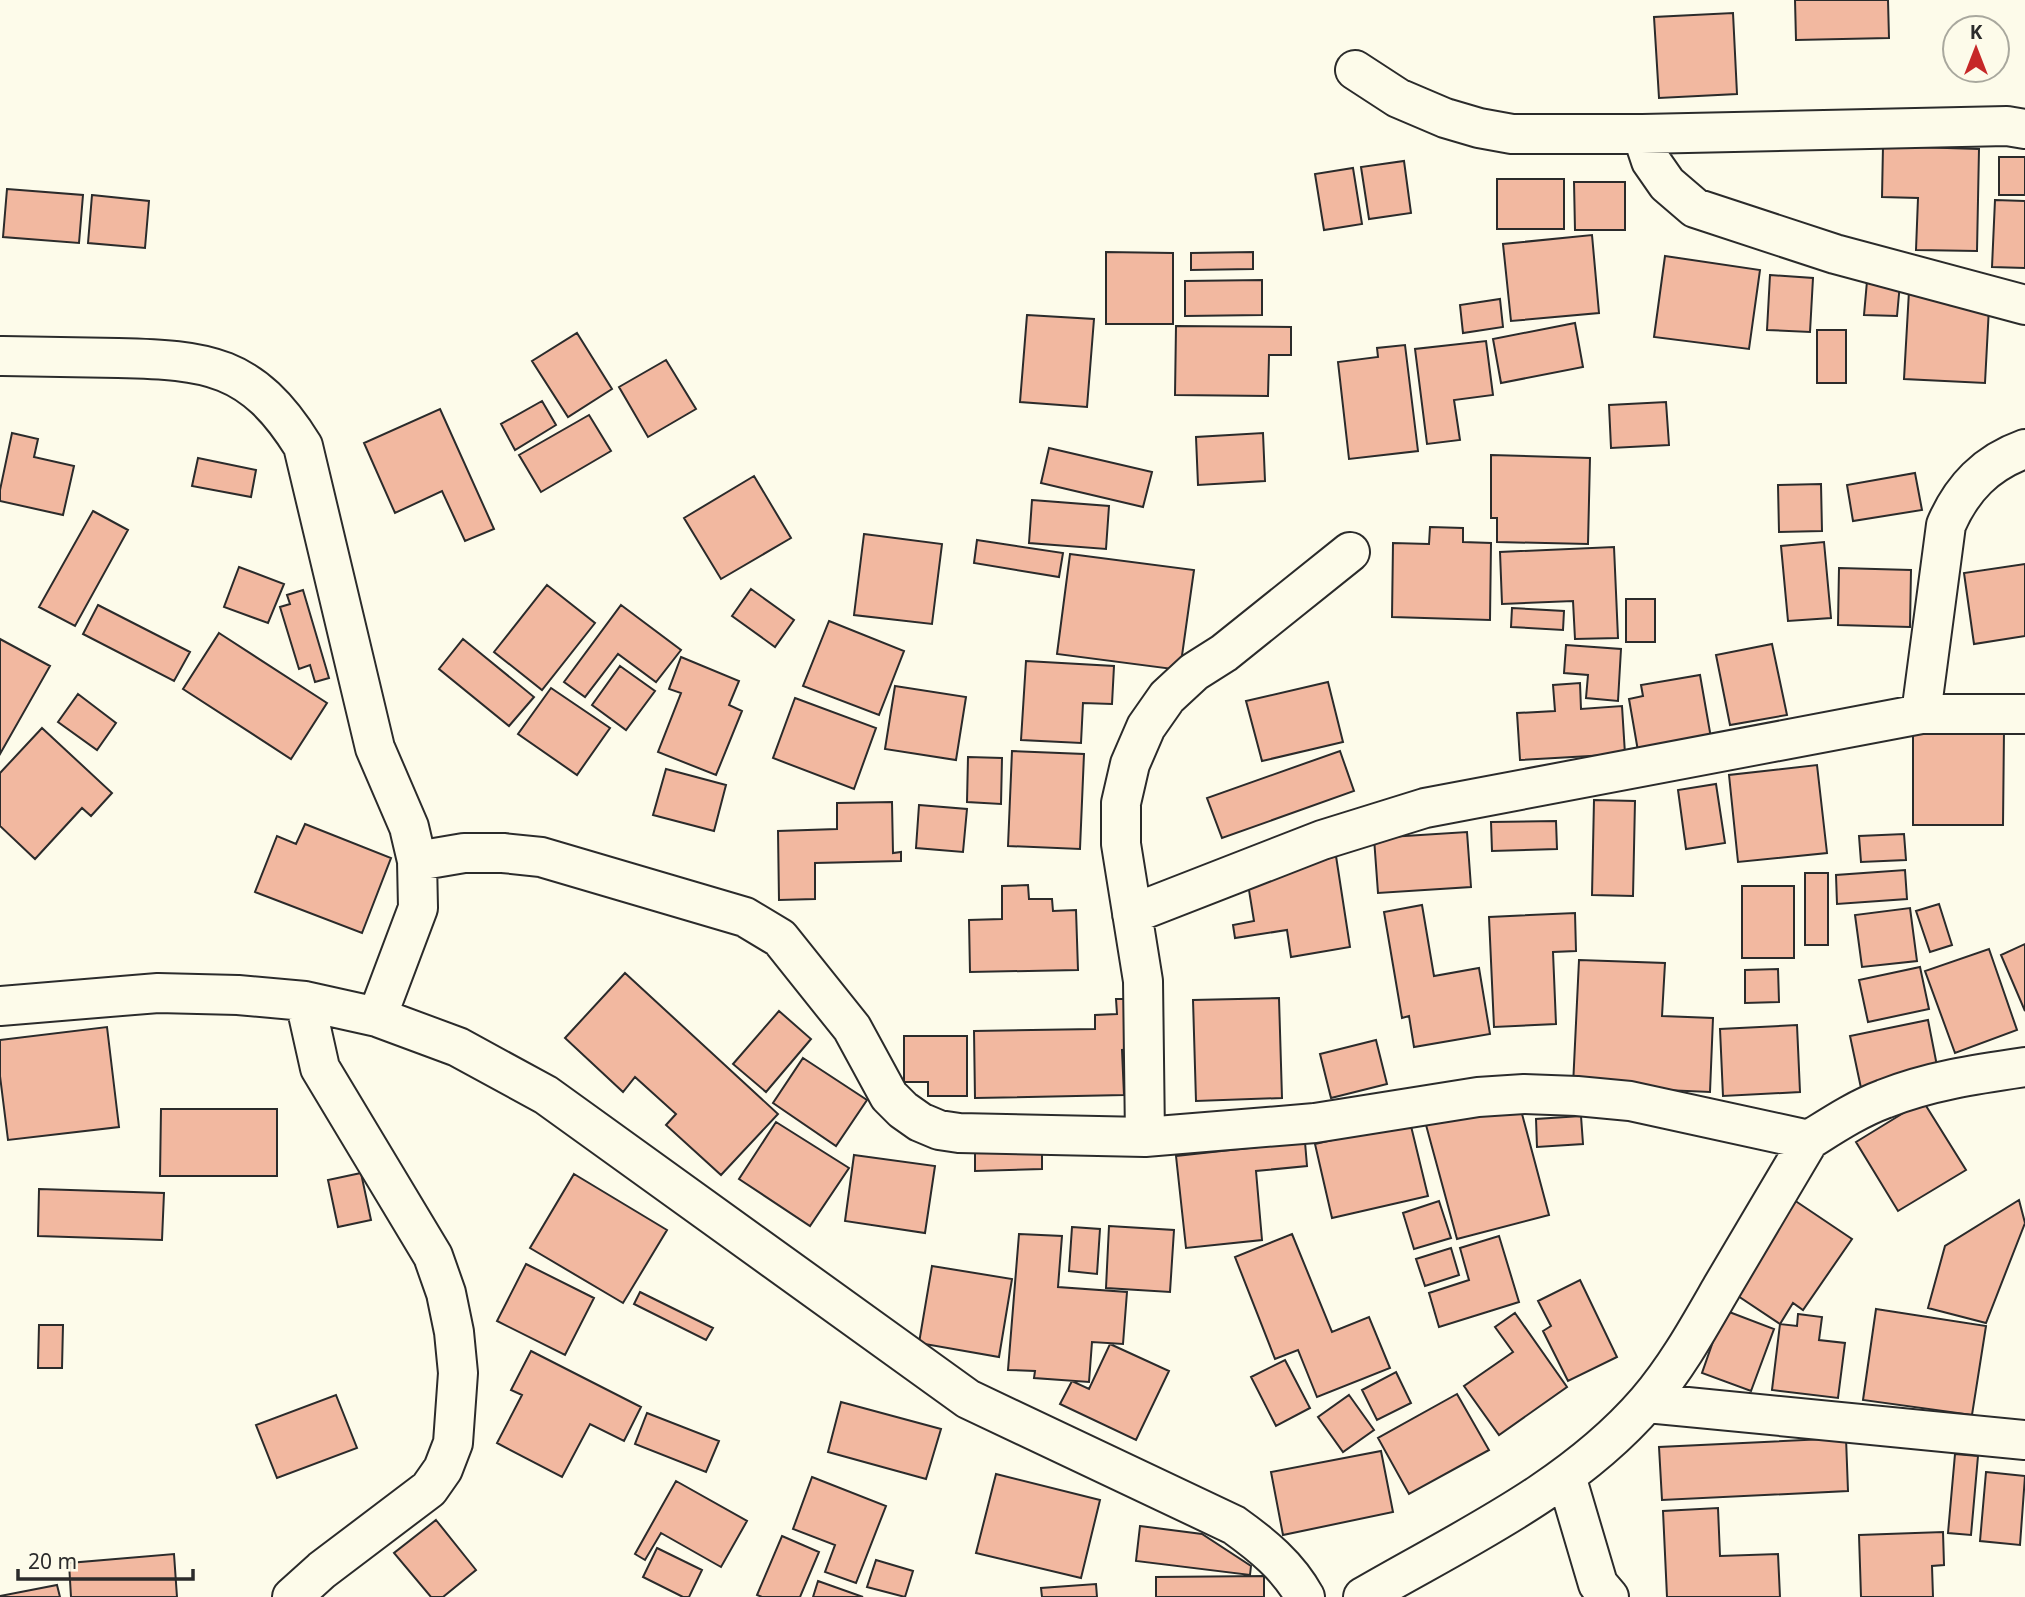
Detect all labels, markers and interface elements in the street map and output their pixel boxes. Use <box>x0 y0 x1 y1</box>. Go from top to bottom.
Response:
north arrow <box>1941 14 2011 84</box>
text: K <box>1970 19 1983 45</box>
scale bar <box>18 1538 192 1582</box>
text: 20 m <box>28 1547 77 1575</box>

